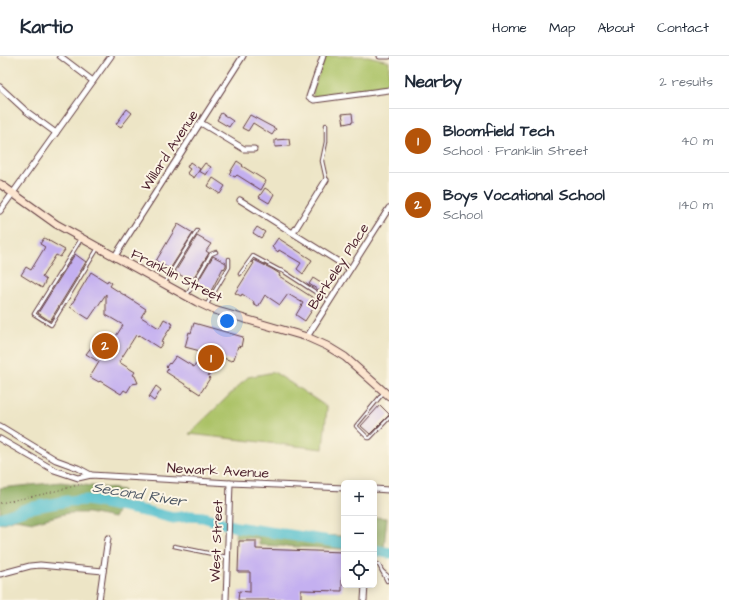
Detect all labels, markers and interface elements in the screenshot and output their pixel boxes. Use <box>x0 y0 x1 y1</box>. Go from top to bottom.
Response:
text: Kartio <box>20 14 73 41</box>
text: Home <box>492 18 527 38</box>
text: Map <box>549 18 575 38</box>
text: About <box>597 18 635 38</box>
text: Contact <box>657 18 709 38</box>
text: Nearby <box>405 70 462 94</box>
text: 2 results <box>659 73 713 91</box>
street label: Willard Avenue <box>136 106 204 195</box>
text: Bloomfield Tech <box>443 121 554 142</box>
text: 1 <box>417 132 419 150</box>
text: 40 m <box>681 132 713 150</box>
text: School · Franklin Street <box>443 142 588 160</box>
text: Boys Vocational School <box>443 185 605 206</box>
text: 2 <box>414 196 422 214</box>
text: 140 m <box>679 196 713 214</box>
text: School <box>443 206 483 224</box>
street label: Berkeley Place <box>303 219 374 314</box>
street label: Franklin Street <box>127 244 226 308</box>
your location <box>217 311 237 331</box>
pin: 2 <box>92 331 118 361</box>
pin: 1 <box>198 343 224 373</box>
street label: Newark Avenue <box>166 458 270 484</box>
water label: Second River <box>91 477 189 512</box>
map controls <box>341 480 377 588</box>
button: + <box>341 480 377 516</box>
street label: West Street <box>206 499 228 582</box>
button: − <box>341 516 377 552</box>
button: locate <box>341 552 377 588</box>

